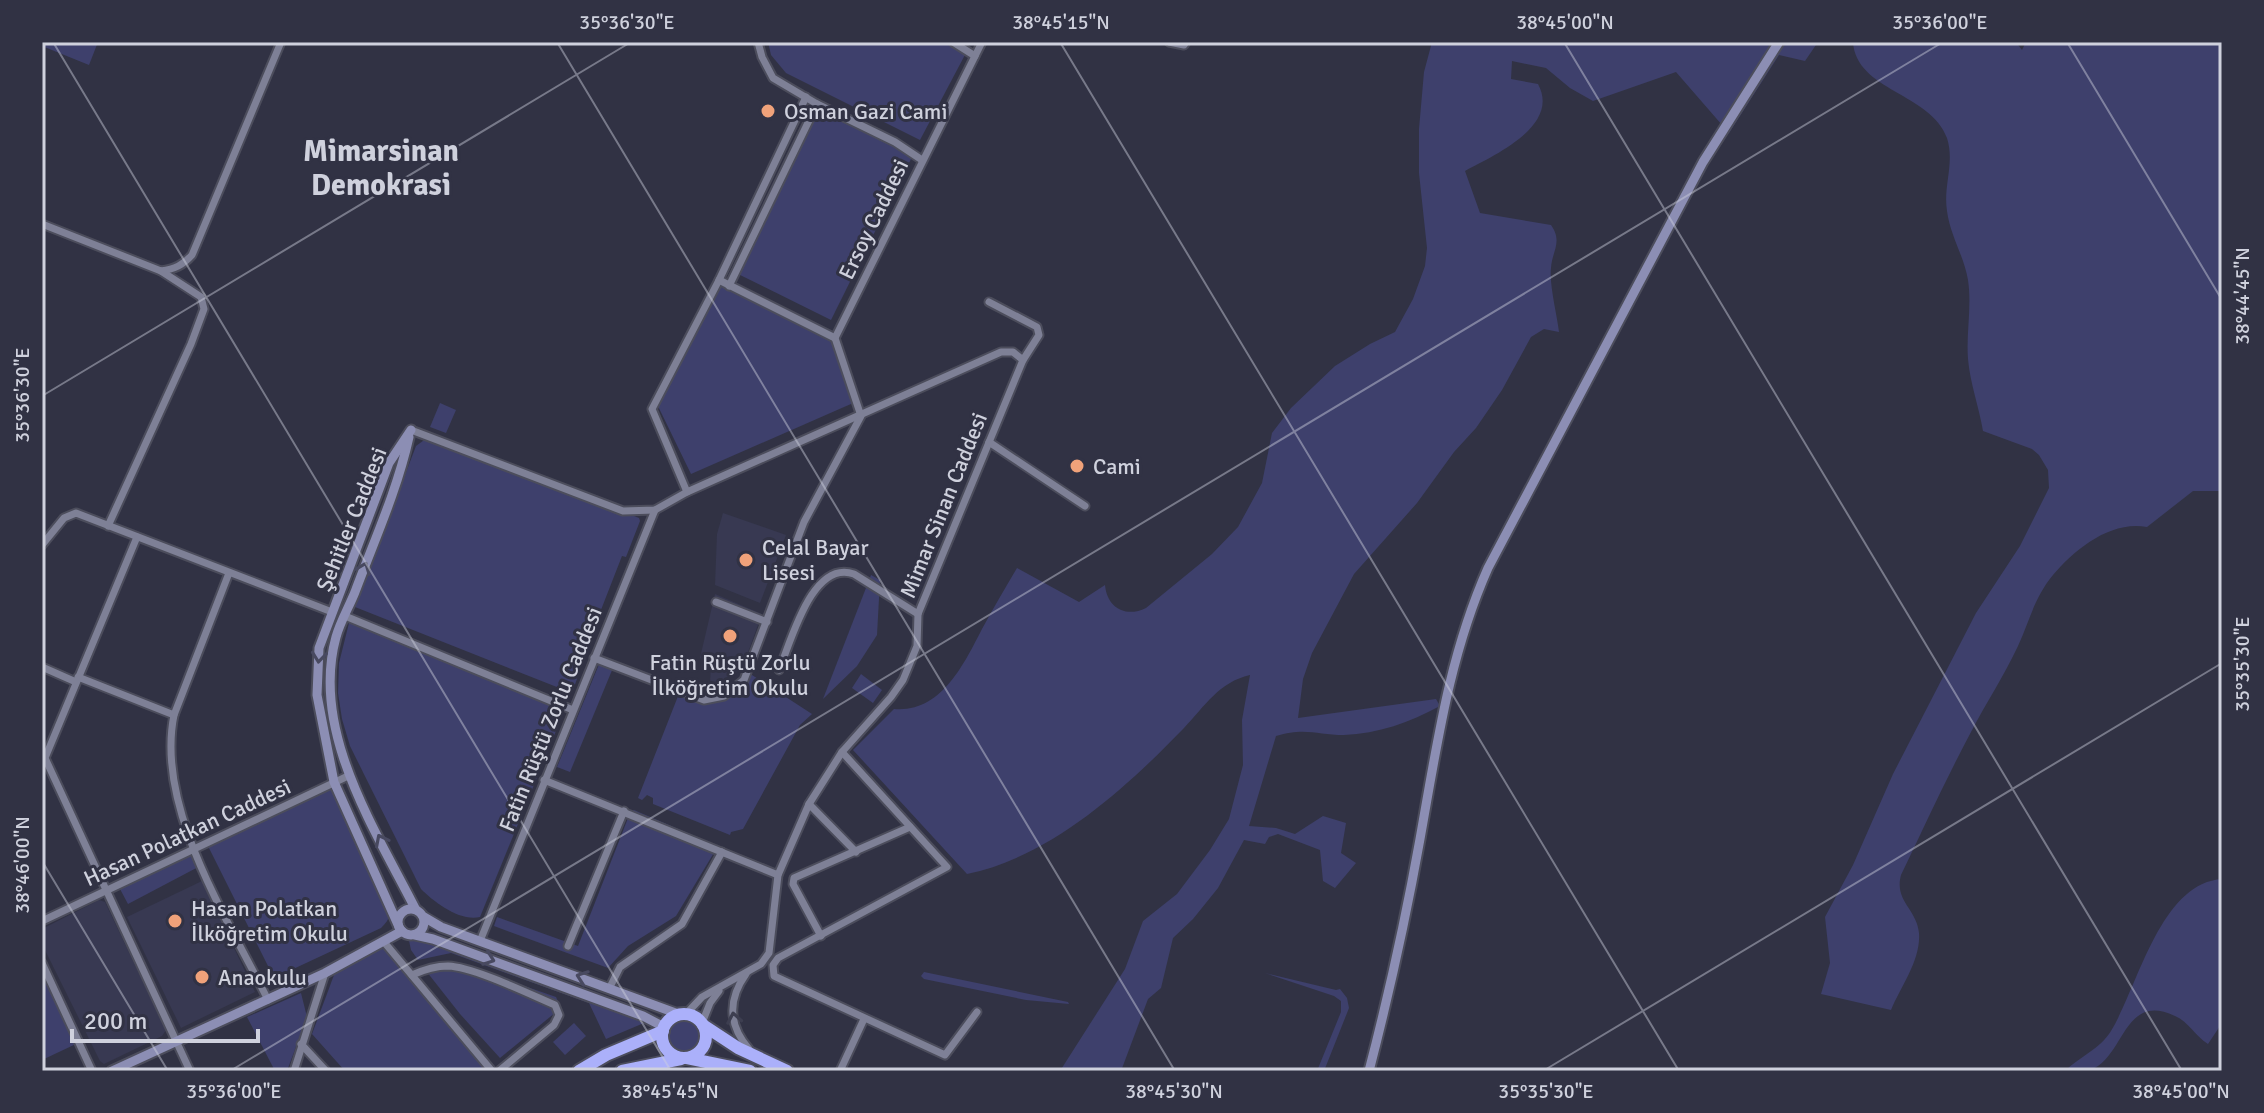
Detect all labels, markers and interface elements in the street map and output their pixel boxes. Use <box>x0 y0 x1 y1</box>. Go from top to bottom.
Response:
text: 35°36'30"E <box>579 10 675 35</box>
text: 38°45'15"N <box>1012 10 1110 35</box>
text: 38°45'00"N <box>1516 10 1614 35</box>
text: 35°36'00"E <box>1892 10 1988 35</box>
place label: Osman Gazi Cami <box>784 98 947 125</box>
marker: Osman Gazi Cami <box>759 102 777 120</box>
district label: Mimarsinan Demokrasi <box>303 133 459 204</box>
street label: Ersoy Caddesi <box>833 155 914 284</box>
text: 38°44'45"N <box>2230 247 2255 345</box>
text: 35°36'30"E <box>10 347 35 443</box>
street label: Mimar Sinan Caddesi <box>894 408 993 602</box>
street label: Şehitler Caddesi <box>310 443 393 595</box>
place label: Cami <box>1093 453 1141 480</box>
marker: Cami <box>1068 457 1086 475</box>
place label: Celal Bayar Lisesi <box>762 534 869 586</box>
marker: Celal Bayar Lisesi <box>737 551 755 569</box>
one-way arrow <box>354 562 371 576</box>
street label: Fatin Rüştü Zorlu Caddesi <box>493 603 608 835</box>
text: 35°35'30"E <box>2230 616 2255 712</box>
marker: Fatin Rüştü Zorlu İlköğretim Okulu <box>721 627 739 645</box>
place label: Fatin Rüştü Zorlu İlköğretim Okulu <box>650 649 810 701</box>
one-way arrow <box>311 651 328 664</box>
street label: Hasan Polatkan Caddesi <box>79 773 295 892</box>
text: 38°46'00"N <box>10 816 35 914</box>
one-way arrow <box>375 834 391 849</box>
place label: Hasan Polatkan İlköğretim Okulu <box>191 895 348 947</box>
marker: Hasan Polatkan İlköğretim Okulu <box>166 912 184 930</box>
one-way arrow <box>481 949 495 966</box>
place label: Anaokulu <box>218 964 307 991</box>
marker: Anaokulu <box>193 968 211 986</box>
one-way arrow <box>576 971 590 987</box>
scale bar <box>72 993 258 1043</box>
text: 200 m <box>84 1006 147 1036</box>
one-way arrow <box>727 1012 744 1025</box>
text: 35°36'00"E <box>186 1079 282 1104</box>
text: 38°45'45"N <box>621 1079 719 1104</box>
text: 38°45'30"N <box>1125 1079 1223 1104</box>
text: 35°35'30"E <box>1498 1079 1594 1104</box>
text: 38°45'00"N <box>2132 1079 2230 1104</box>

